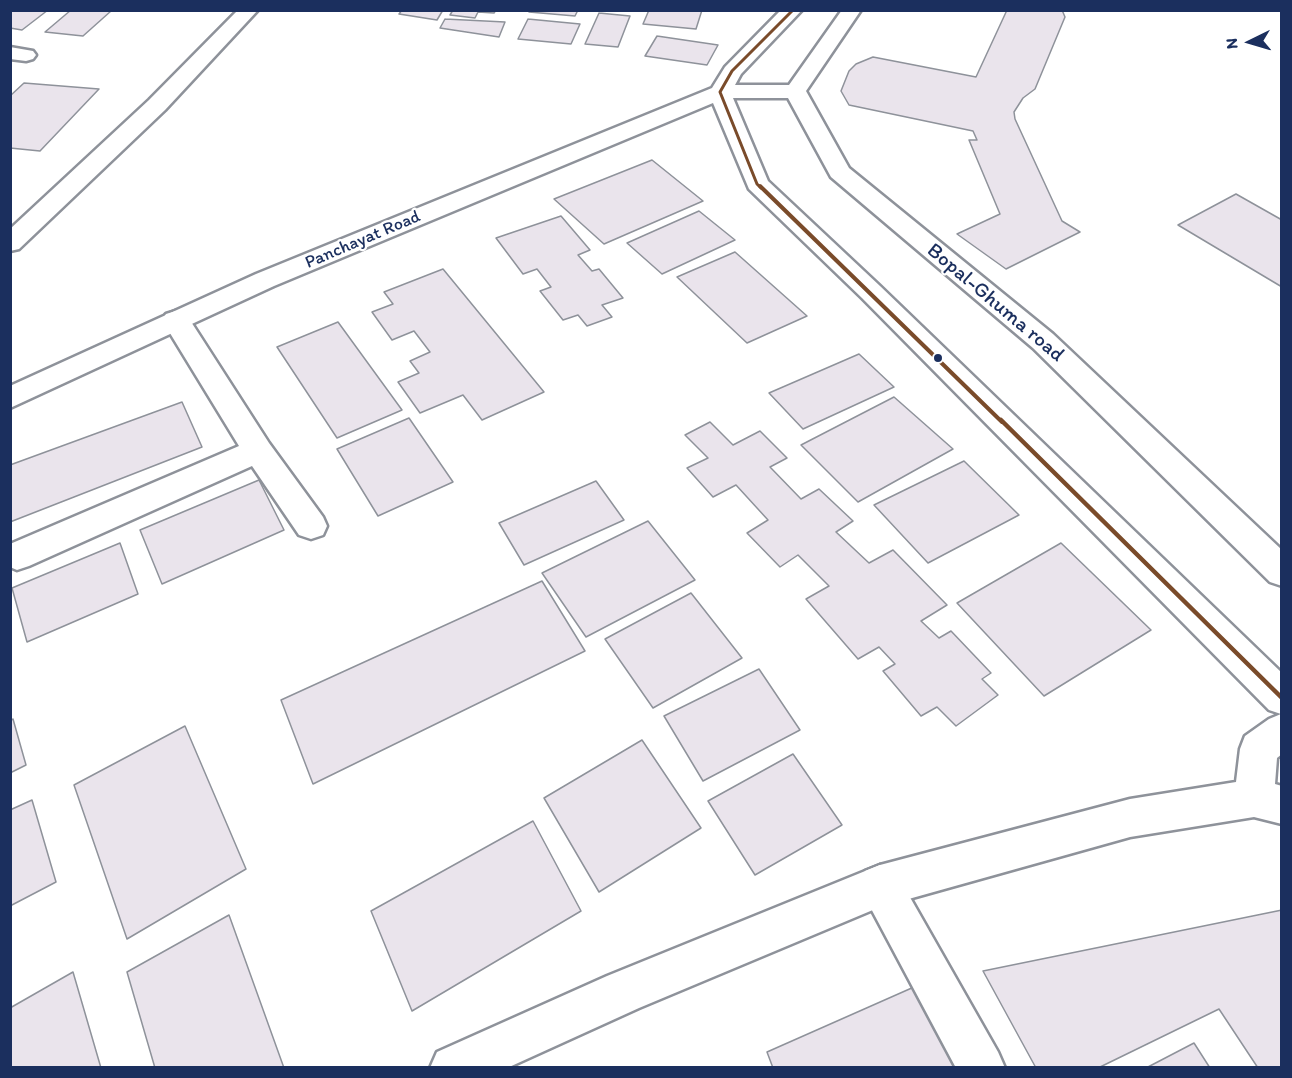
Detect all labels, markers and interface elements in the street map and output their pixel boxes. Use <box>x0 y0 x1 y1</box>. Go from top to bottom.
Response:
north arrow <box>1220 12 1280 72</box>
text: N <box>1222 37 1242 50</box>
street label: Panchayat Road <box>302 206 424 274</box>
street label: Bopal-Ghuma road <box>921 238 1069 368</box>
unlabelled marker <box>932 352 944 364</box>

